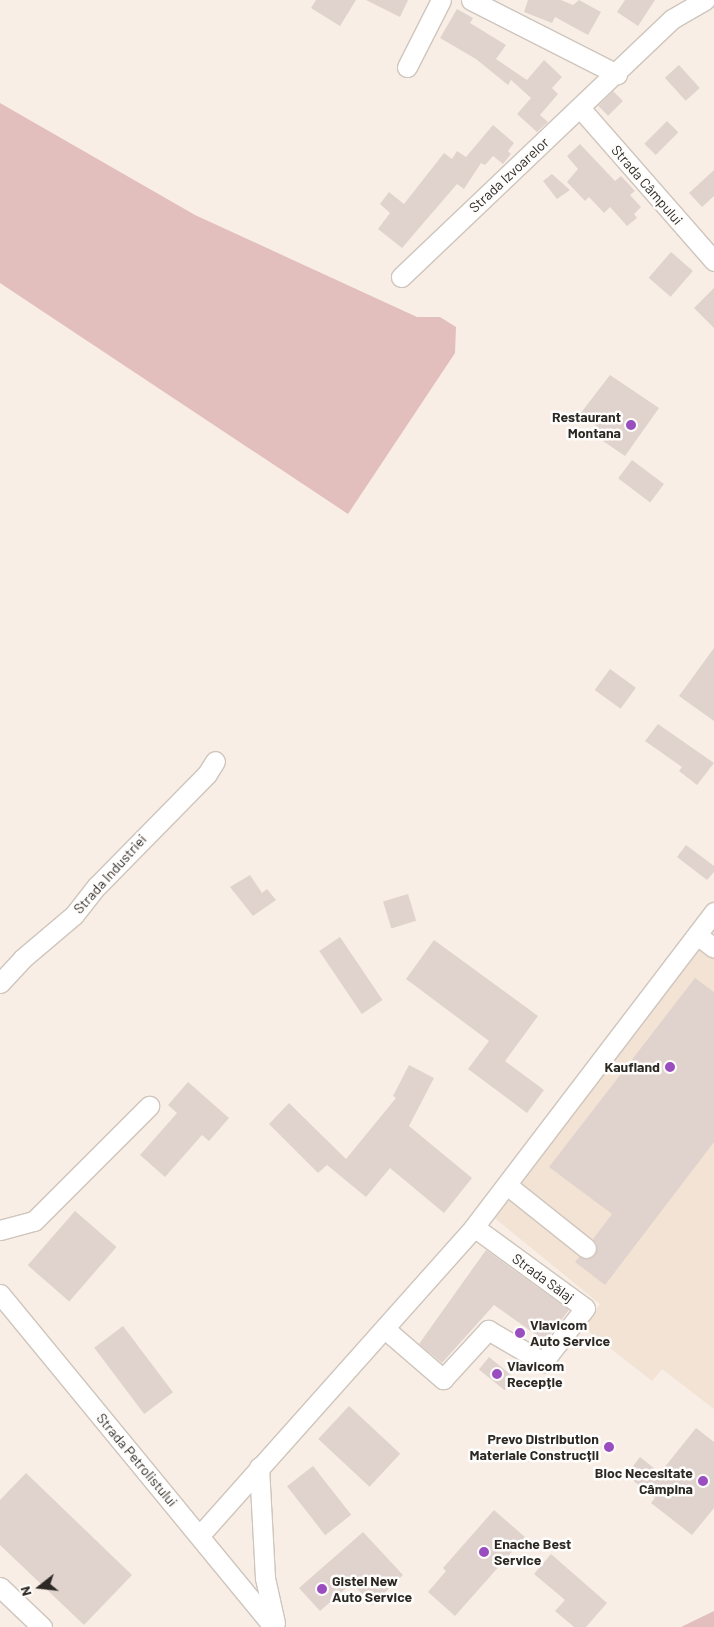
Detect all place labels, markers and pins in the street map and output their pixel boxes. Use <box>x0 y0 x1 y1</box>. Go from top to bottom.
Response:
place label: Restaurant Montana <box>552 409 621 442</box>
marker: Restaurant Montana <box>625 419 637 431</box>
place label: Kaufland <box>604 1059 660 1075</box>
marker: Kaufland <box>664 1061 676 1073</box>
place label: Vlavicom Auto Service <box>530 1317 610 1350</box>
marker: Vlavicom Auto Service <box>514 1327 526 1339</box>
place label: Vlavicom Recepție <box>507 1358 564 1390</box>
marker: Vlavicom Recepție <box>491 1368 503 1380</box>
place label: Prevo Distribution Materiale Construcții <box>469 1431 599 1464</box>
marker: Prevo Distribution Materiale Construcții <box>603 1441 615 1453</box>
place label: Bloc Necesitate Câmpina <box>595 1465 693 1498</box>
marker: Bloc Necesitate Câmpina <box>697 1475 709 1487</box>
place label: Enache Best Service <box>494 1536 571 1568</box>
marker: Enache Best Service <box>478 1546 490 1558</box>
place label: Gistel New Auto Service <box>332 1573 412 1605</box>
marker: Gistel New Auto Service <box>316 1583 328 1595</box>

